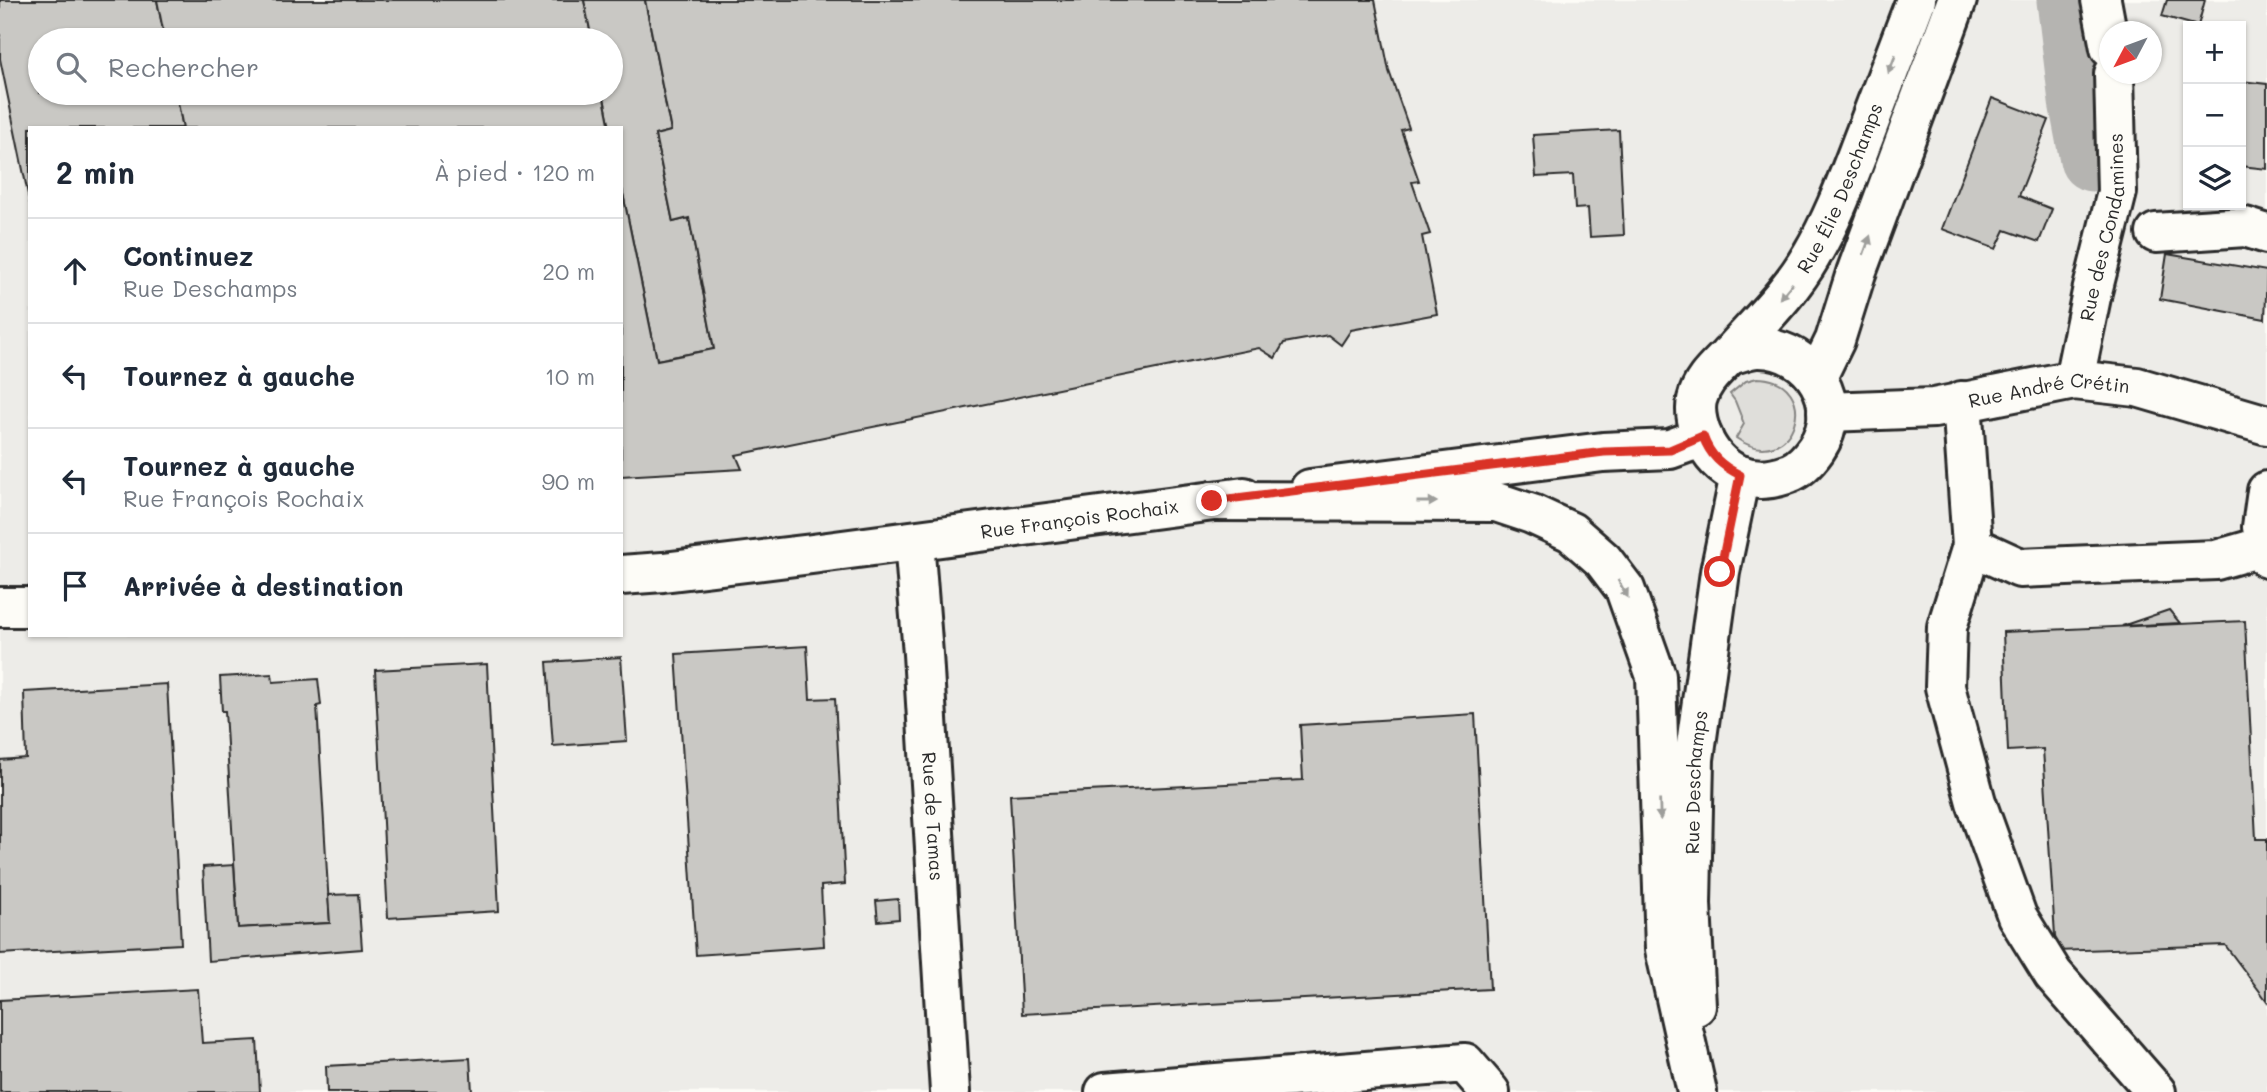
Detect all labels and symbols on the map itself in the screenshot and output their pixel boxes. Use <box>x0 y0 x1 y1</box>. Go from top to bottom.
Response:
north arrow <box>2099 21 2162 84</box>
one-way arrow <box>1886 53 1897 74</box>
street label: Rue Élie Deschamps <box>1791 99 1888 278</box>
street label: Rue des Condamines <box>2073 133 2129 323</box>
one-way arrow <box>1861 234 1872 255</box>
one-way arrow <box>1778 282 1794 300</box>
street label: Rue André Crétin <box>1966 367 2131 413</box>
route end <box>1196 485 1227 516</box>
street label: Rue François Rochaix <box>979 493 1180 544</box>
one-way arrow <box>1416 496 1438 508</box>
route start <box>1704 556 1735 587</box>
one-way arrow <box>1617 579 1629 599</box>
street label: Rue Deschamps <box>1679 709 1713 855</box>
street label: Rue de Tamas <box>917 751 950 881</box>
one-way arrow <box>1655 799 1666 821</box>

